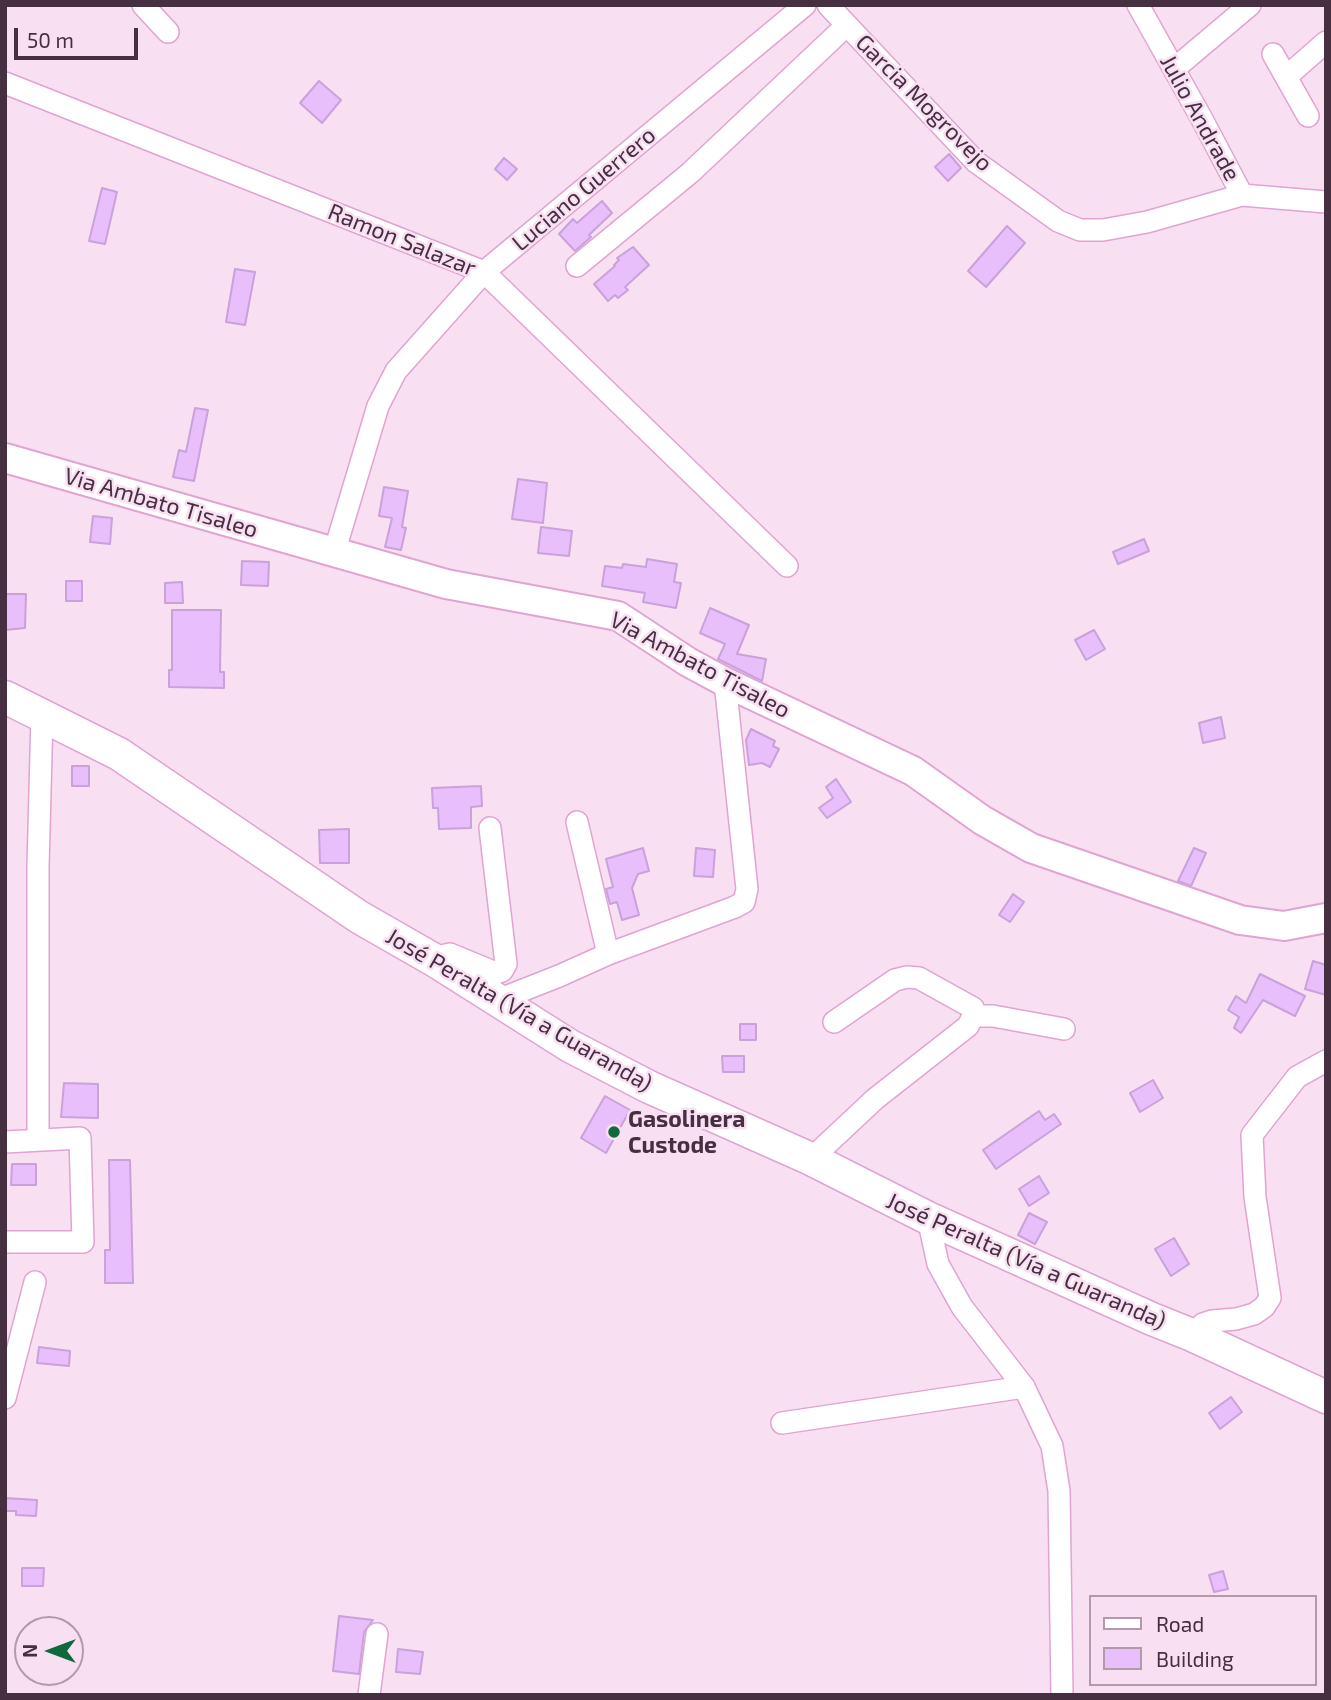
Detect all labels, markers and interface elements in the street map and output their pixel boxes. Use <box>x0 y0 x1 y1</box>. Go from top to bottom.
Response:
scale bar <box>18 14 142 58</box>
text: 50 m <box>27 27 74 52</box>
street label: Garcia Mogrovejo <box>850 29 998 177</box>
street label: Julio Andrade <box>1154 50 1246 186</box>
street label: Luciano Guerrero <box>507 121 661 257</box>
street label: Ramon Salazar <box>324 198 480 282</box>
street label: Via Ambato Tisaleo <box>61 462 261 544</box>
street label: Via Ambato Tisaleo <box>605 606 795 724</box>
street label: José Peralta (Vía a Guaranda) <box>381 922 657 1098</box>
place label: Gasolinera Custode <box>628 1105 745 1159</box>
marker: Gasolinera Custode <box>606 1124 622 1140</box>
street label: José Peralta (Vía a Guaranda) <box>882 1187 1170 1335</box>
legend <box>1090 1595 1317 1686</box>
text: Road <box>1156 1611 1204 1636</box>
north arrow <box>14 1616 84 1686</box>
text: N <box>18 1644 41 1658</box>
text: Building <box>1156 1646 1234 1671</box>

